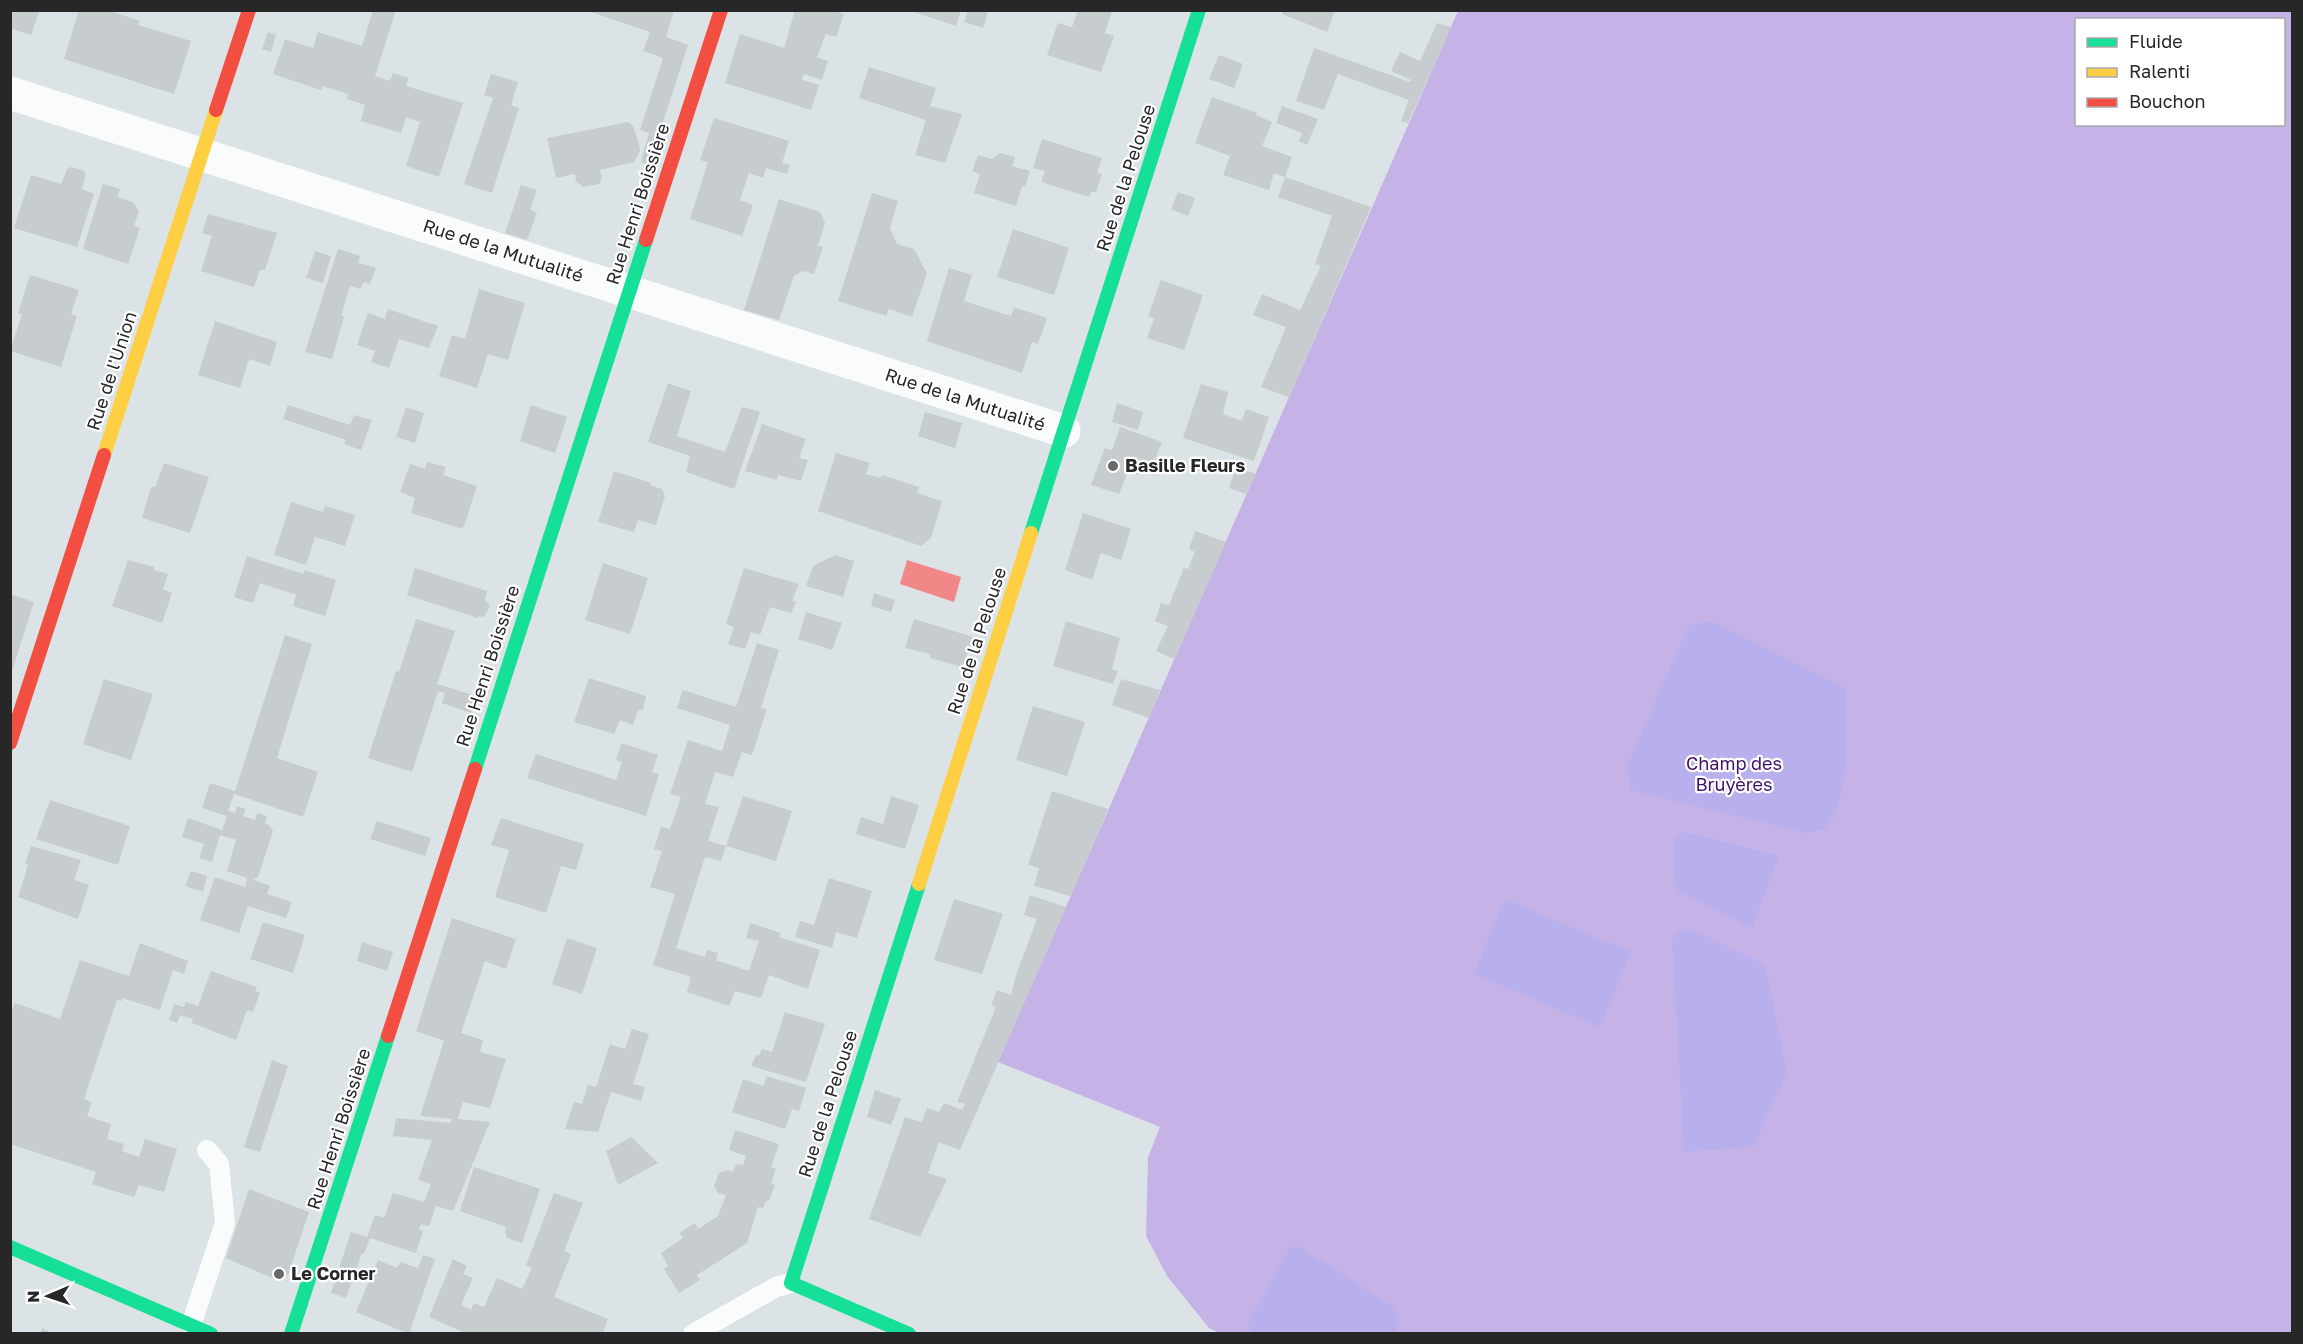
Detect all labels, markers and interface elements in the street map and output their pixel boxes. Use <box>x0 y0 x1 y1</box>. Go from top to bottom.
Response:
legend <box>2075 18 2285 126</box>
text: Fluide <box>2129 30 2183 52</box>
text: Ralenti <box>2129 60 2190 82</box>
text: Bouchon <box>2129 90 2206 112</box>
street label: Rue de la Pelouse <box>1091 101 1159 254</box>
street label: Rue Henri Boissière <box>601 120 674 287</box>
street label: Rue de la Mutualité <box>420 214 586 286</box>
street label: Rue de l'Union <box>81 309 141 433</box>
street label: Rue de la Mutualité <box>882 363 1048 435</box>
place label: Basille Fleurs <box>1125 454 1245 476</box>
marker: Basille Fleurs <box>1106 459 1120 473</box>
street label: Rue de la Pelouse <box>942 564 1010 717</box>
street label: Rue Henri Boissière <box>451 582 524 749</box>
park label: Champ des Bruyères <box>1686 752 1782 795</box>
street label: Rue de la Pelouse <box>793 1027 861 1180</box>
street label: Rue Henri Boissière <box>302 1045 375 1212</box>
place label: Le Corner <box>291 1262 376 1284</box>
north arrow <box>18 1266 78 1326</box>
marker: Le Corner <box>272 1267 286 1281</box>
text: N <box>23 1290 43 1303</box>

